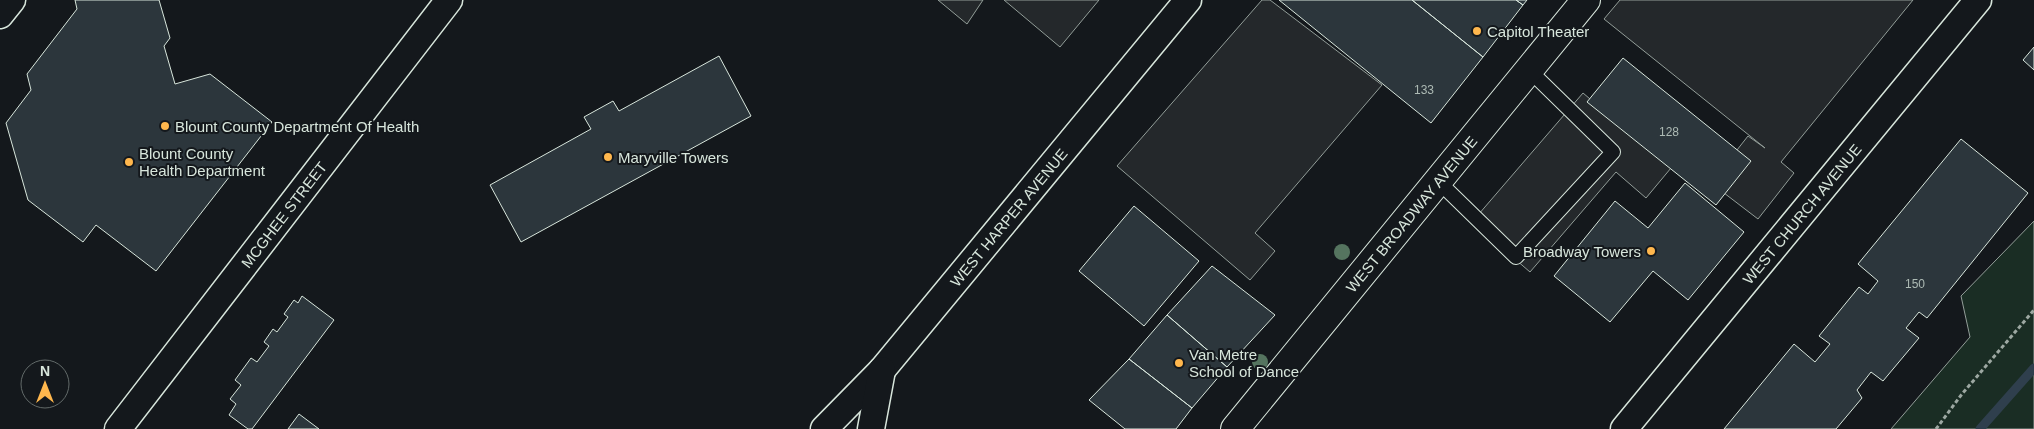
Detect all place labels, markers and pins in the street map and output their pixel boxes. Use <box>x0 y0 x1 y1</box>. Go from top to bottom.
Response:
place label: Capitol Theater <box>1487 23 1589 40</box>
marker: Capitol Theater <box>1471 25 1483 37</box>
place label: Blount County Department Of Health <box>175 118 419 135</box>
marker: Blount County Department Of Health <box>159 120 171 132</box>
place label: Blount County Health Department <box>139 145 266 179</box>
place label: Maryville Towers <box>618 149 729 166</box>
marker: Maryville Towers <box>602 151 614 163</box>
marker: Blount County Health Department <box>123 156 135 168</box>
place label: Broadway Towers <box>1523 243 1641 260</box>
marker: Broadway Towers <box>1645 245 1657 257</box>
place label: Van Metre School of Dance <box>1189 346 1299 380</box>
marker: Van Metre School of Dance <box>1173 357 1185 369</box>

